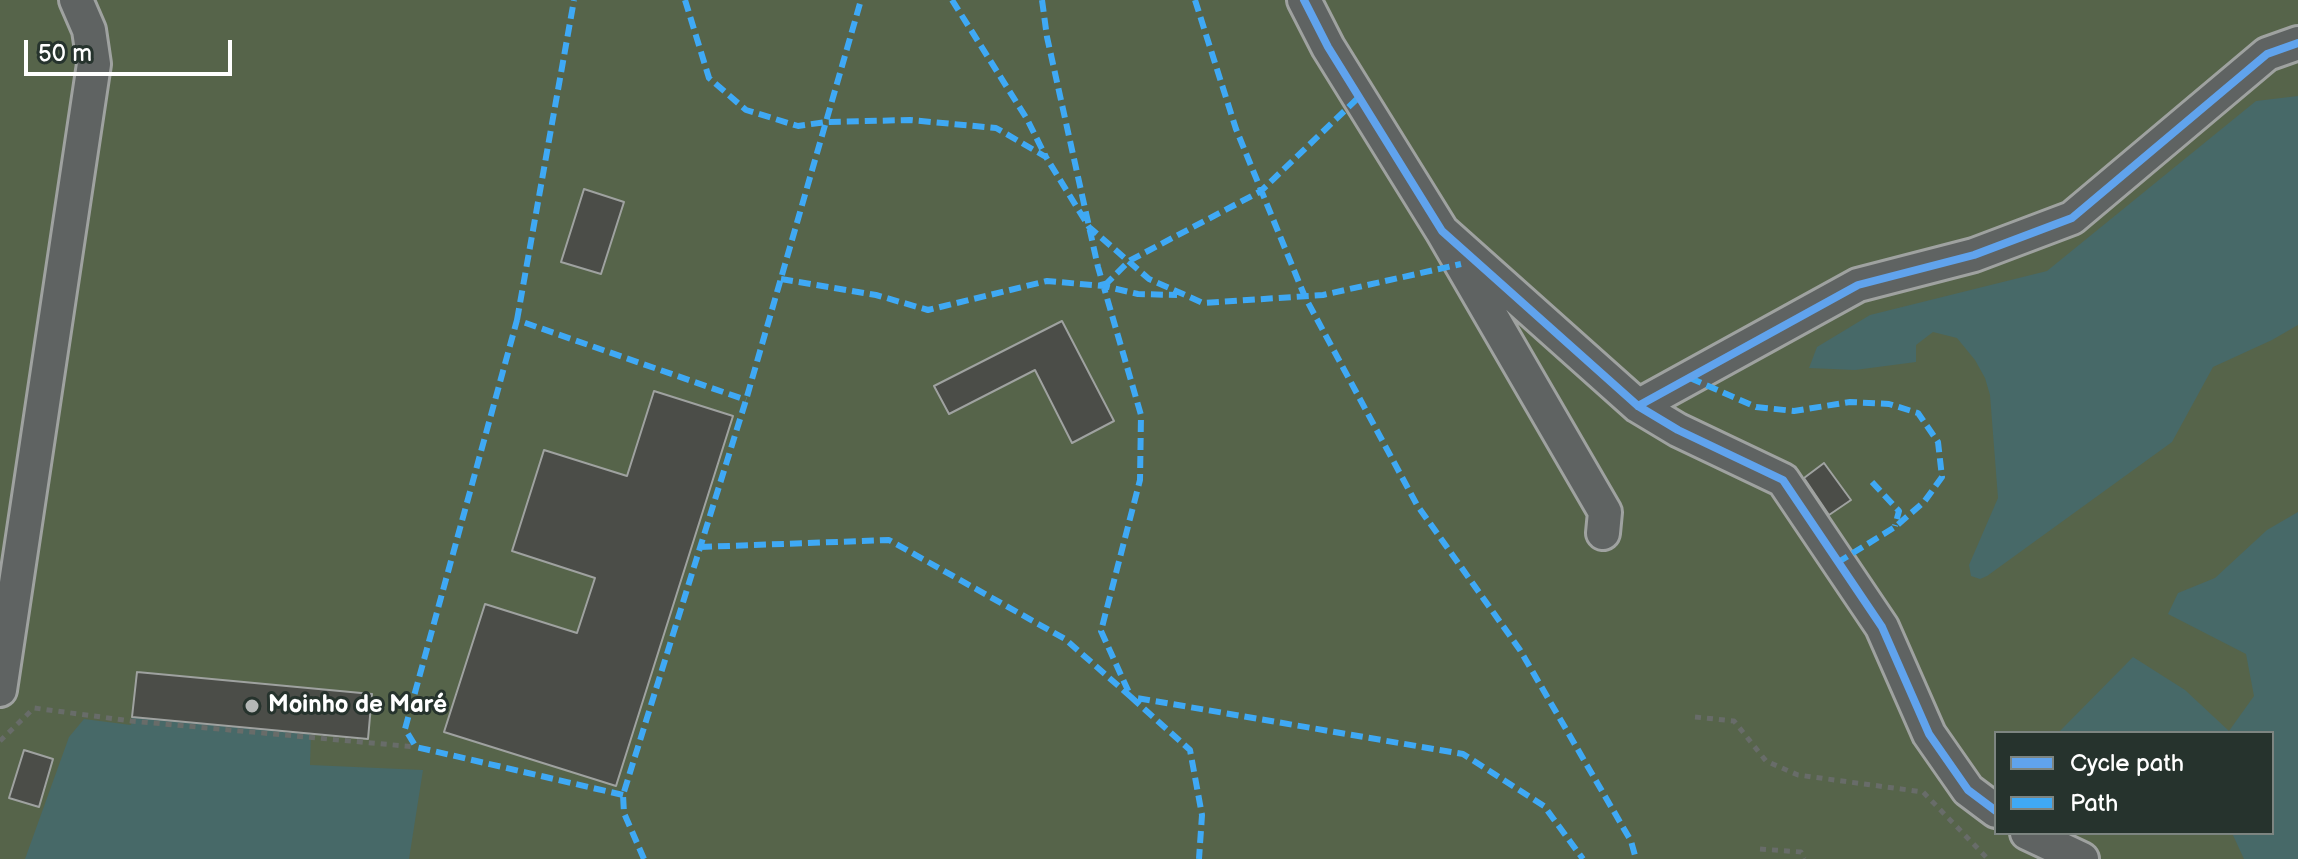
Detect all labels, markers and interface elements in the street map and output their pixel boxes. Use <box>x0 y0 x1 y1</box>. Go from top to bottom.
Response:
scale bar <box>28 24 236 74</box>
text: 50 m <box>38 39 92 68</box>
place label: Moinho de Maré <box>268 692 447 720</box>
marker: Moinho de Maré <box>243 697 261 715</box>
legend <box>1994 731 2274 835</box>
text: Cycle path <box>2070 749 2184 778</box>
text: Path <box>2070 789 2118 818</box>

